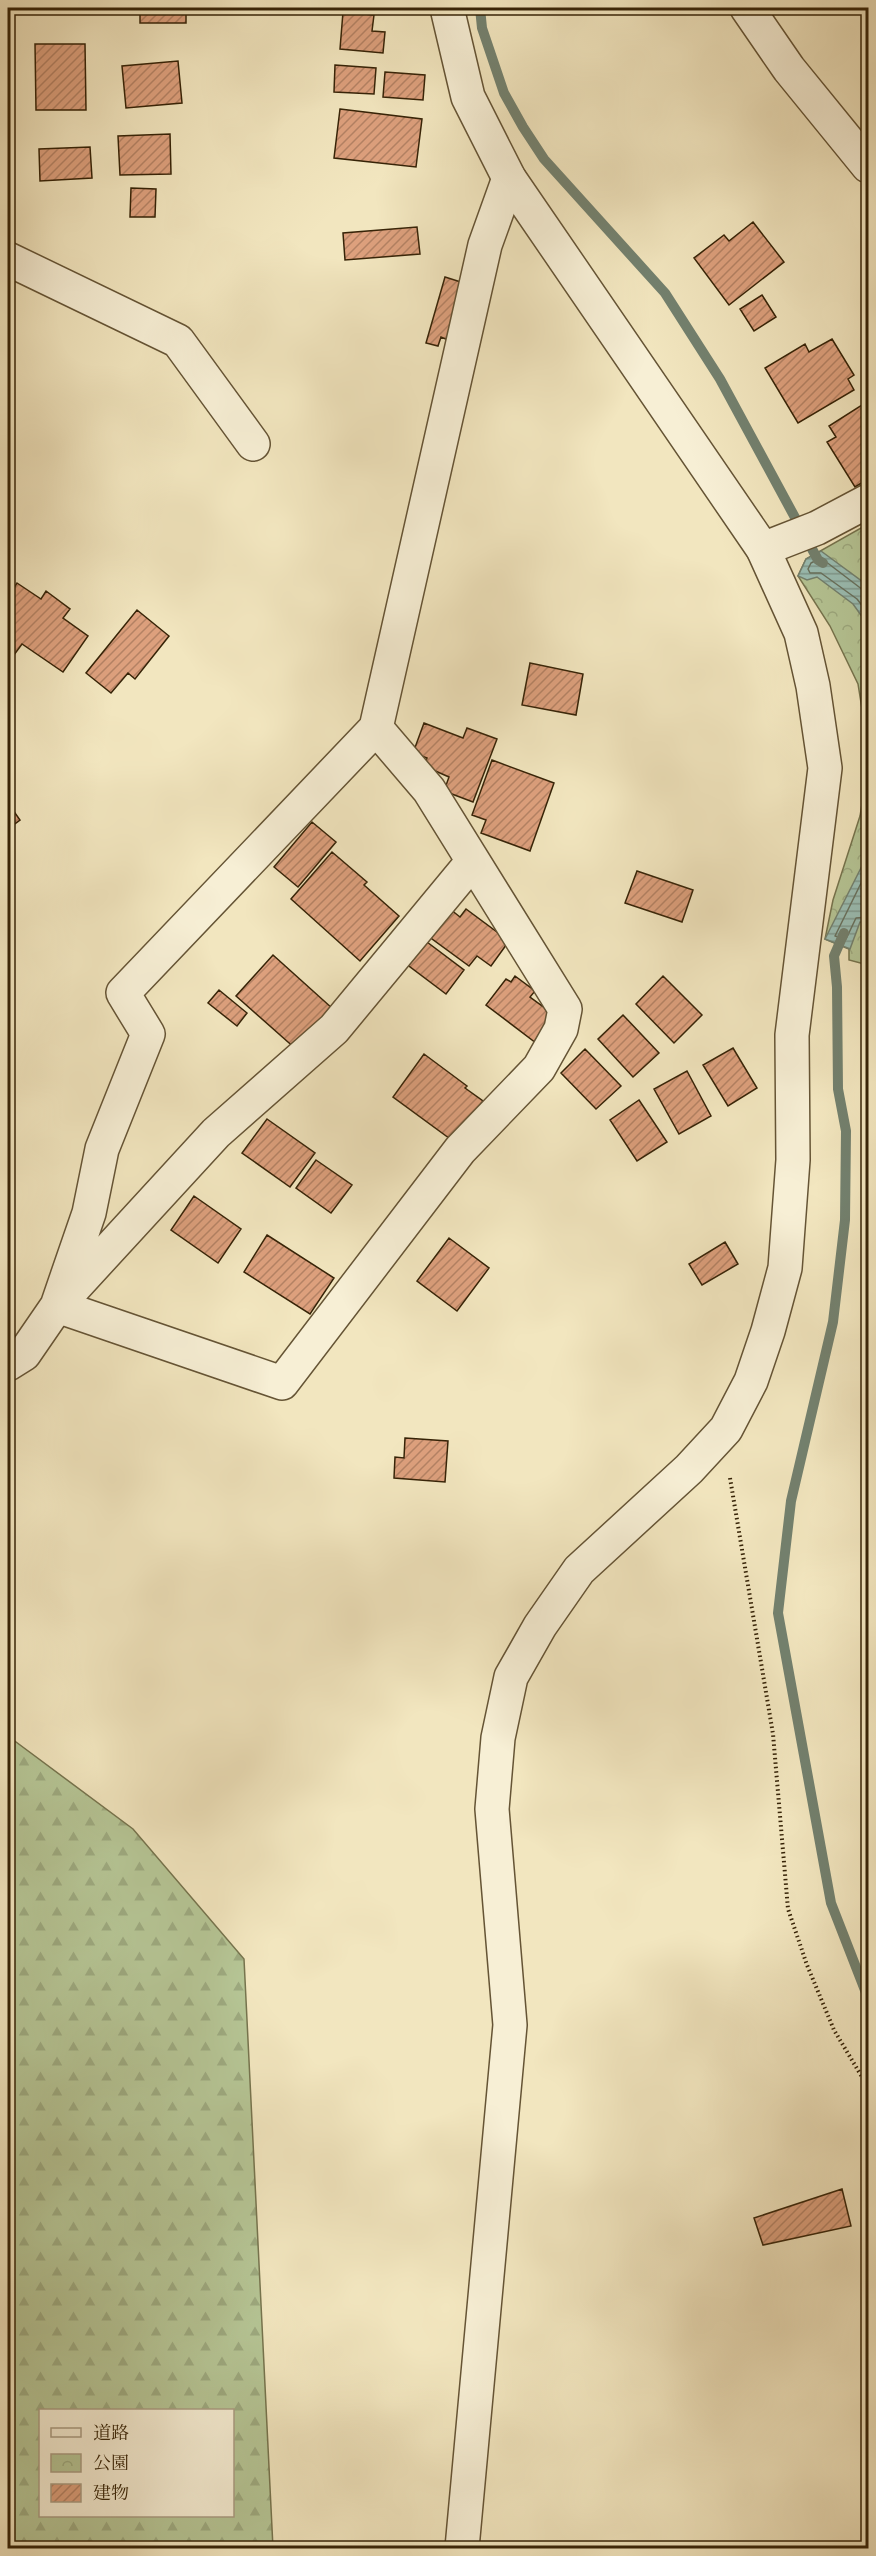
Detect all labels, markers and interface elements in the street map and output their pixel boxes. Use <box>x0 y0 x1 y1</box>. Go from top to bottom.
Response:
legend <box>39 2409 234 2517</box>
text: 道路 <box>93 2419 129 2446</box>
text: 公園 <box>93 2449 129 2476</box>
text: 建物 <box>93 2479 129 2506</box>

